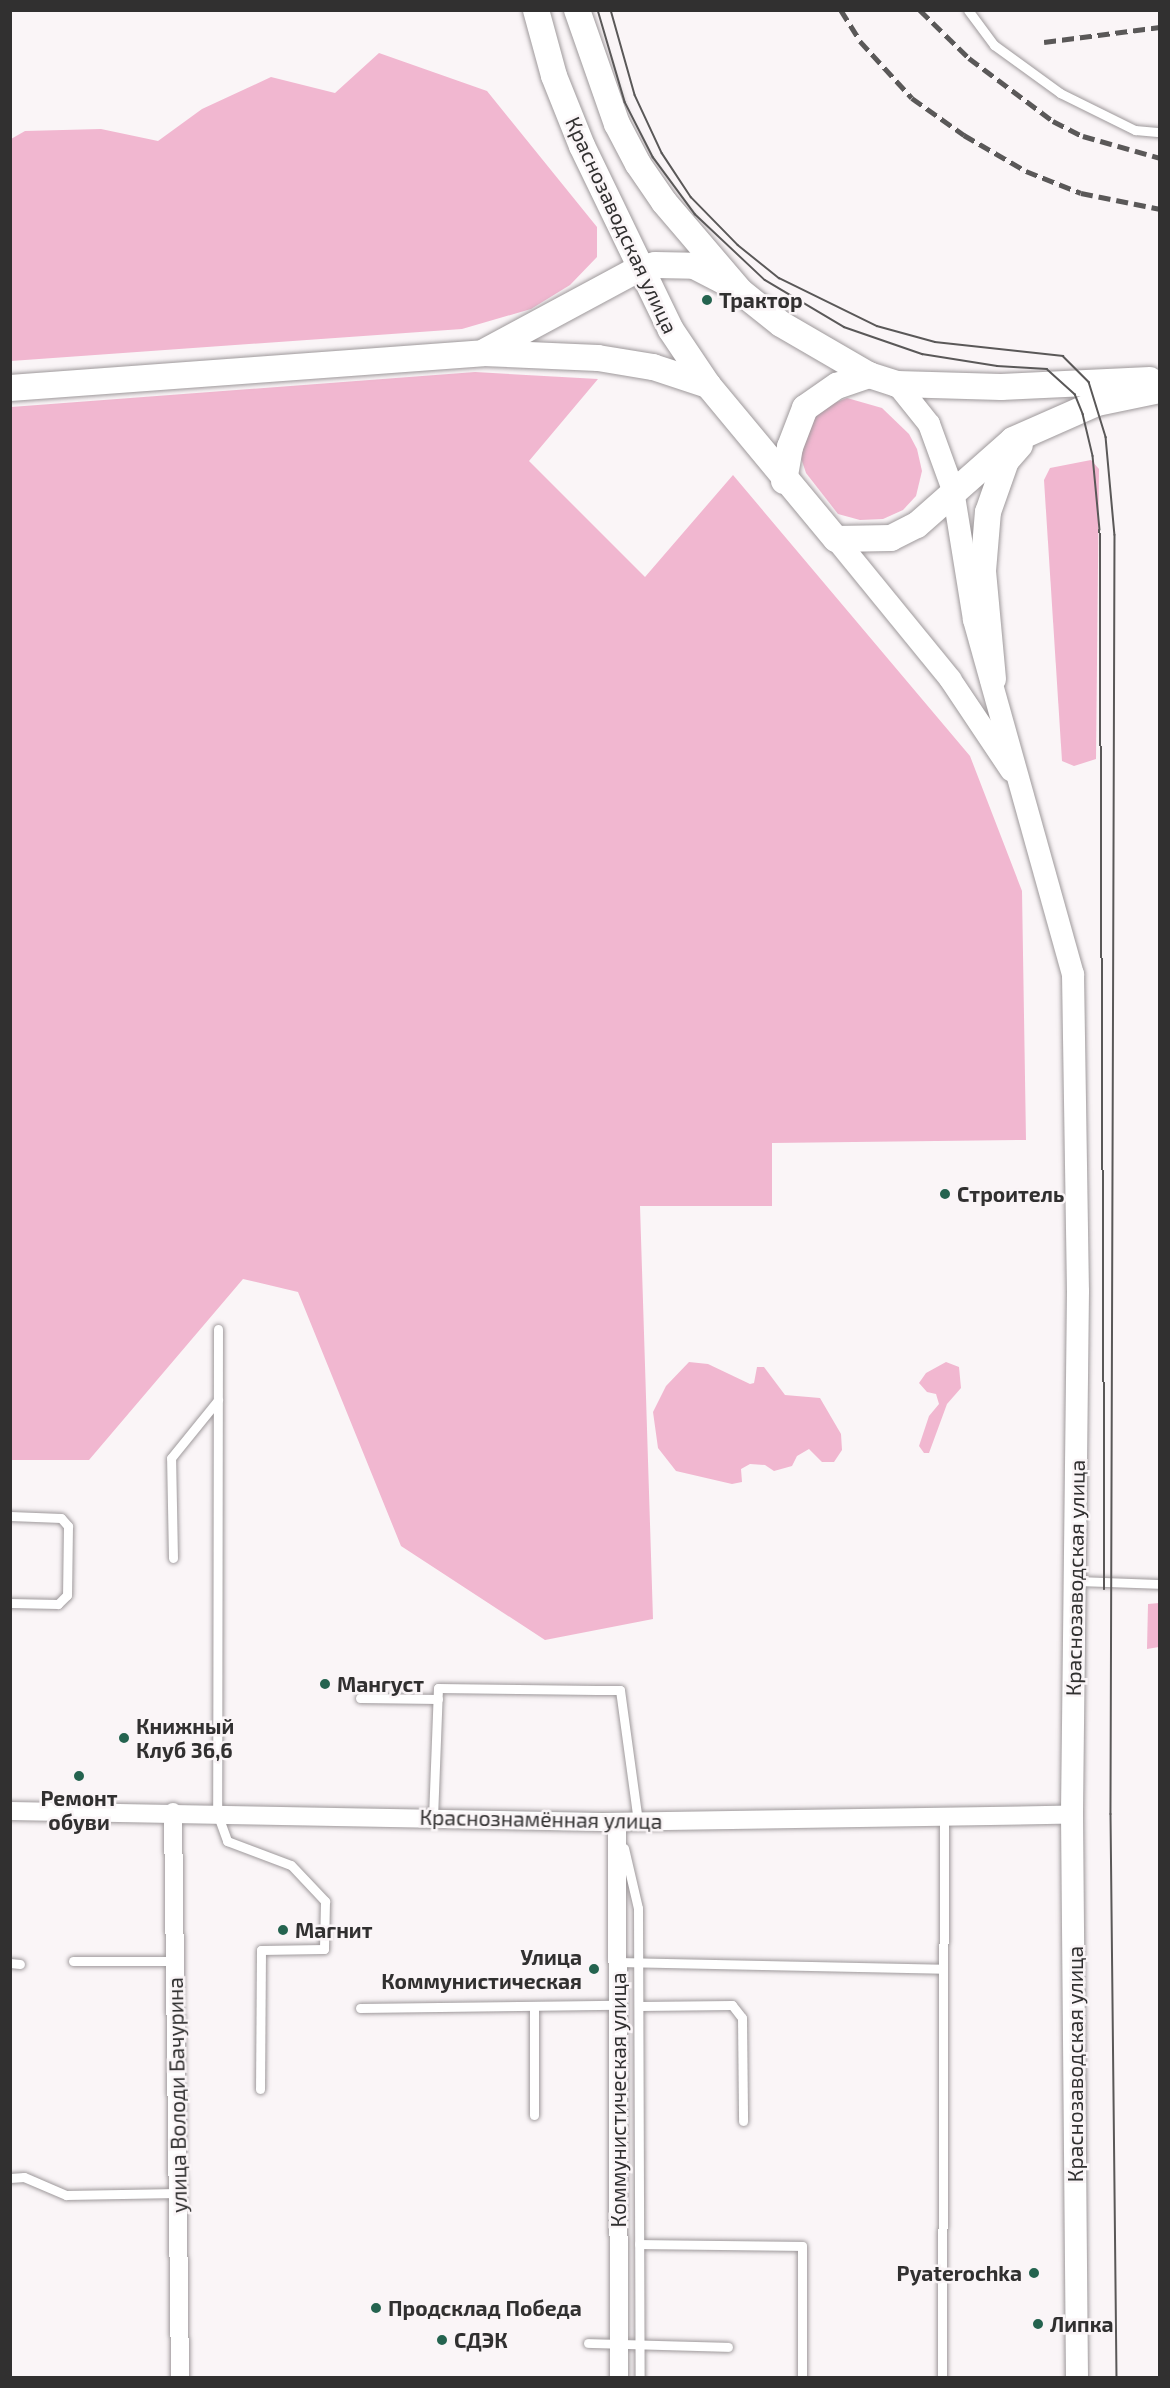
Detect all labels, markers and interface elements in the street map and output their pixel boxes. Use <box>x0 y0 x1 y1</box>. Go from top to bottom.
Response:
street label: Краснозаводская улица <box>561 113 683 337</box>
place label: Трактор <box>719 287 803 313</box>
marker: Трактор <box>700 293 714 307</box>
place label: Строитель <box>957 1181 1064 1207</box>
marker: Строитель <box>938 1187 952 1201</box>
street label: Краснозаводская улица <box>1060 1460 1090 1696</box>
place label: Мангуст <box>337 1671 424 1697</box>
marker: Мангуст <box>318 1677 332 1691</box>
place label: Книжный Клуб 36,6 <box>136 1713 234 1763</box>
marker: Книжный Клуб 36,6 <box>117 1731 131 1745</box>
marker: Ремонт обуви <box>72 1769 86 1783</box>
place label: Ремонт обуви <box>40 1785 118 1835</box>
street label: Краснознамённая улица <box>419 1804 663 1834</box>
place label: Магнит <box>295 1917 372 1943</box>
marker: Магнит <box>276 1923 290 1937</box>
place label: Улица Коммунистическая <box>381 1944 582 1994</box>
street label: Краснозаводская улица <box>1062 1946 1088 2182</box>
marker: Улица Коммунистическая <box>587 1962 601 1976</box>
street label: Коммунистическая улица <box>605 1973 631 2227</box>
street label: улица Володи Бачурина <box>162 1977 192 2213</box>
place label: Pyaterochka <box>897 2260 1022 2286</box>
marker: Pyaterochka <box>1027 2266 1041 2280</box>
place label: Продсклад Победа <box>388 2295 582 2321</box>
marker: Продсклад Победа <box>369 2301 383 2315</box>
place label: Липка <box>1050 2311 1114 2337</box>
marker: Липка <box>1031 2317 1045 2331</box>
place label: СДЭК <box>454 2327 508 2353</box>
marker: СДЭК <box>435 2333 449 2347</box>

